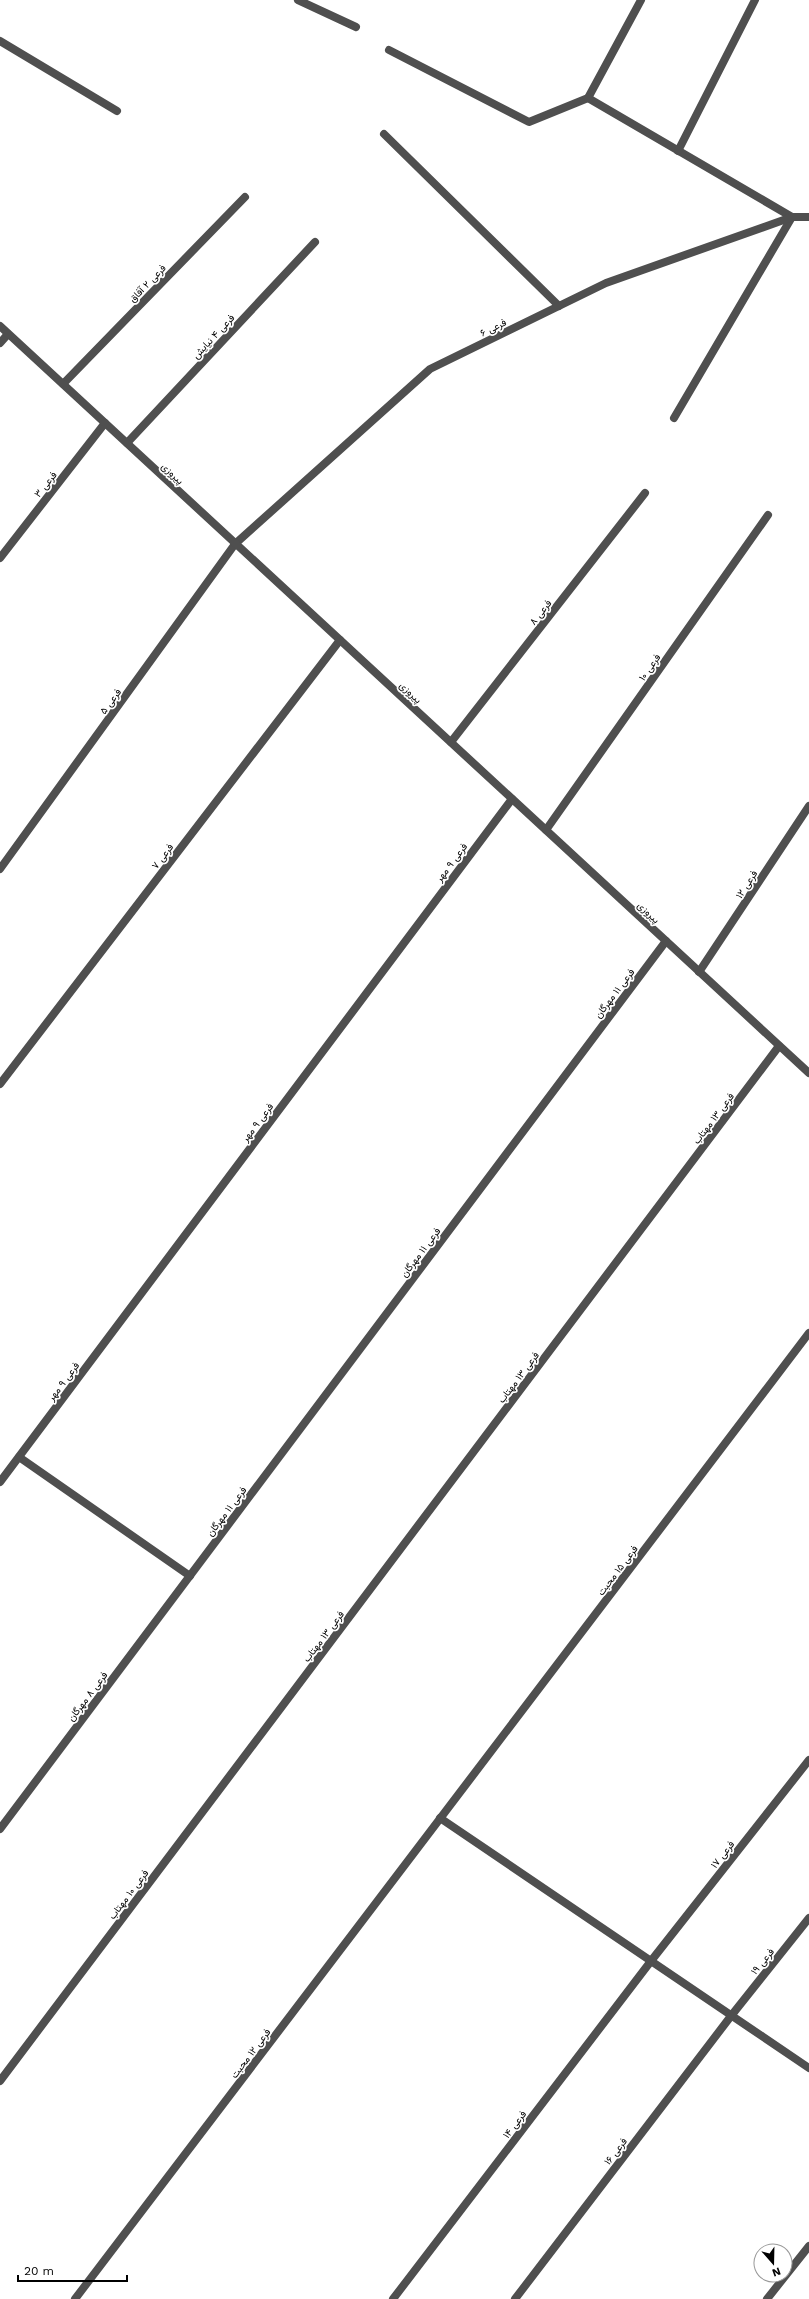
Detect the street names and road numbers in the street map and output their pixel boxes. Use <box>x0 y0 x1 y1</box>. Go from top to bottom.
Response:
street label: فرعی ۲ آفاق <box>127 262 169 305</box>
street label: فرعی ۴ نیایش <box>190 312 238 361</box>
street label: فرعی ۶ <box>478 316 509 339</box>
street label: پیروزی <box>158 460 186 488</box>
street label: فرعی ۳ <box>32 469 60 500</box>
street label: فرعی ۸ <box>527 597 555 628</box>
street label: فرعی ۱۰ <box>636 652 664 683</box>
street label: پیروزی <box>396 679 424 707</box>
street label: فرعی ۵ <box>98 686 124 717</box>
street label: فرعی ۷ <box>149 841 176 872</box>
street label: فرعی ۹ مهر <box>433 841 470 885</box>
street label: فرعی ۱۲ <box>733 868 761 901</box>
street label: پیروزی <box>634 899 662 927</box>
street label: فرعی ۱۱ مهرگان <box>592 966 638 1021</box>
street label: فرعی ۱۳ مهتاب <box>691 1090 737 1147</box>
street label: فرعی ۹ مهر <box>239 1101 276 1145</box>
street label: فرعی ۱۱ مهرگان <box>398 1225 444 1280</box>
street label: فرعی ۱۳ مهتاب <box>496 1349 542 1406</box>
street label: فرعی ۹ مهر <box>45 1360 82 1404</box>
street label: فرعی ۱۱ مهرگان <box>204 1484 250 1539</box>
street label: فرعی ۱۵ محبت <box>595 1543 641 1598</box>
street label: فرعی ۱۳ مهتاب <box>301 1608 347 1665</box>
street label: فرعی ۸ مهرگان <box>65 1669 111 1724</box>
street label: فرعی ۱۷ <box>708 1838 737 1871</box>
street label: فرعی ۱۰ مهتاب <box>106 1867 152 1922</box>
street label: فرعی ۱۹ <box>749 1946 777 1977</box>
street label: فرعی ۱۲ محبت <box>228 2026 274 2081</box>
street label: فرعی ۱۴ <box>501 2108 529 2141</box>
street label: فرعی ۱۶ <box>602 2135 630 2167</box>

